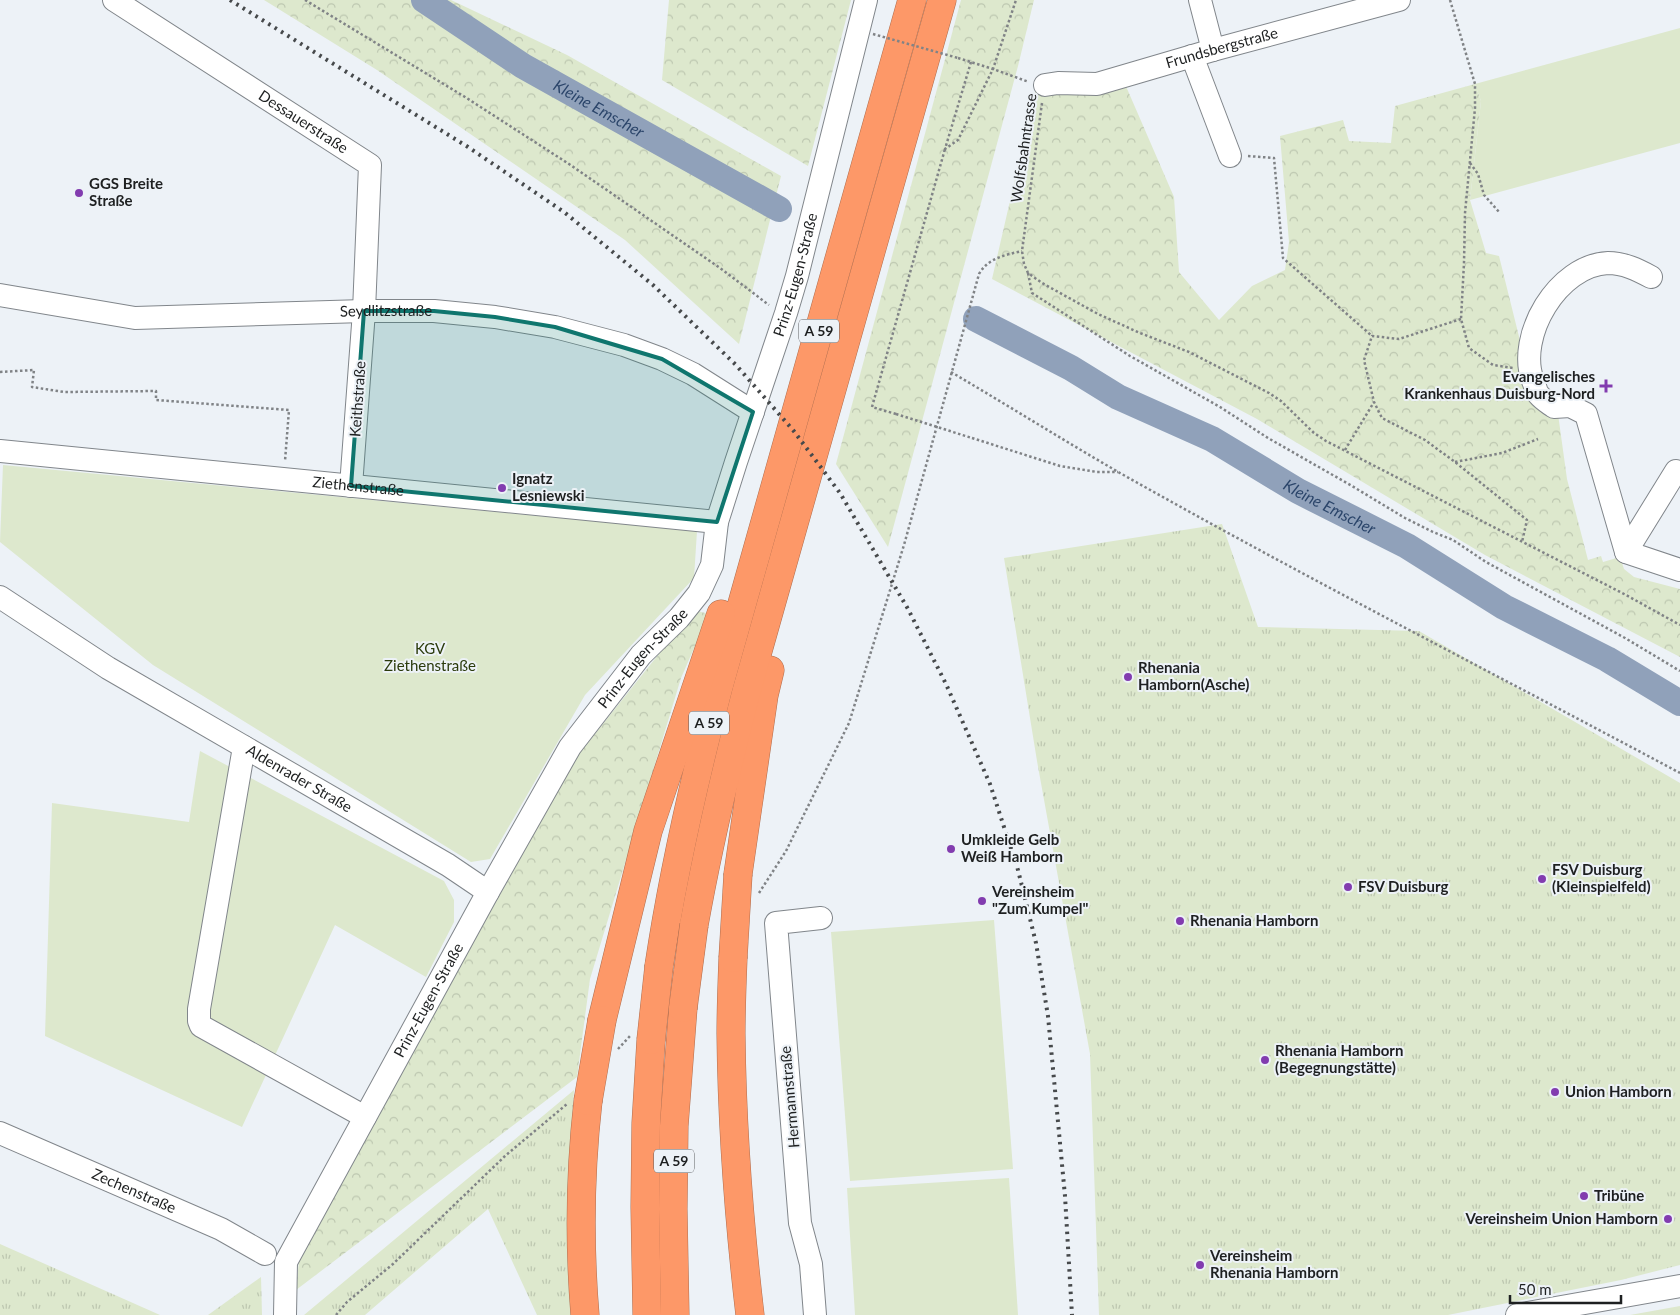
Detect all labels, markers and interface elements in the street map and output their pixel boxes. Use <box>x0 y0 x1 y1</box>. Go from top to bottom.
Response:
street label: Frundsbergstraße <box>1163 23 1280 71</box>
water label: Kleine Emscher <box>550 75 648 141</box>
street label: Dessauerstraße <box>256 86 352 156</box>
street label: Wolfsbahntrasse <box>1006 92 1040 204</box>
place label: GGS Breite Straße <box>89 174 163 209</box>
marker: GGS Breite Straße <box>73 187 85 199</box>
street label: Prinz-Eugen-Straße <box>769 211 820 339</box>
street label: Seydlitzstraße <box>339 301 432 320</box>
road number: A 59 <box>799 320 839 342</box>
street label: Keithstraße <box>345 360 369 437</box>
place label: Evangelisches Krankenhaus Duisburg-Nord <box>1404 367 1595 402</box>
marker: Evangelisches Krankenhaus Duisburg-Nord <box>1599 379 1613 393</box>
place label: Ignatz Lesniewski <box>512 469 585 504</box>
street label: Ziethenstraße <box>312 472 405 499</box>
water label: Kleine Emscher <box>1280 475 1380 538</box>
marker: Ignatz Lesniewski <box>496 482 508 494</box>
street label: Prinz-Eugen-Straße <box>593 604 691 711</box>
park label: KGV Ziethenstraße <box>384 639 476 674</box>
place label: Rhenania Hamborn(Asche) <box>1138 658 1249 693</box>
marker: Rhenania Hamborn(Asche) <box>1122 671 1134 683</box>
road number: A 59 <box>689 711 729 734</box>
street label: Aldenrader Straße <box>243 740 356 816</box>
place label: Umkleide Gelb Weiß Hamborn <box>961 830 1063 865</box>
marker: Umkleide Gelb Weiß Hamborn <box>945 843 957 855</box>
place label: FSV Duisburg (Kleinspielfeld) <box>1552 860 1651 895</box>
marker: FSV Duisburg (Kleinspielfeld) <box>1536 873 1548 885</box>
place label: FSV Duisburg <box>1358 877 1449 895</box>
marker: FSV Duisburg <box>1342 881 1354 893</box>
place label: Vereinsheim "Zum Kumpel" <box>991 882 1089 917</box>
marker: Vereinsheim "Zum Kumpel" <box>976 895 988 907</box>
place label: Rhenania Hamborn <box>1190 911 1318 929</box>
marker: Rhenania Hamborn <box>1174 915 1186 927</box>
street label: Prinz-Eugen-Straße <box>389 940 466 1060</box>
place label: Rhenania Hamborn (Begegnungstätte) <box>1275 1041 1403 1076</box>
street label: Hermannstraße <box>776 1045 802 1149</box>
marker: Rhenania Hamborn (Begegnungstätte) <box>1259 1054 1271 1066</box>
place label: Union Hamborn <box>1565 1082 1672 1100</box>
marker: Union Hamborn <box>1549 1086 1561 1098</box>
road number: A 59 <box>654 1150 694 1172</box>
street label: Zechenstraße <box>90 1164 179 1216</box>
place label: Tribüne <box>1594 1186 1644 1204</box>
marker: Tribüne <box>1578 1190 1590 1202</box>
place label: Vereinsheim Union Hamborn <box>1464 1209 1658 1227</box>
marker: Vereinsheim Union Hamborn <box>1662 1213 1674 1225</box>
place label: Vereinsheim Rhenania Hamborn <box>1209 1246 1338 1281</box>
marker: Vereinsheim Rhenania Hamborn <box>1194 1259 1206 1271</box>
scale bar <box>1510 1272 1621 1304</box>
text: 50 m <box>1518 1280 1552 1298</box>

